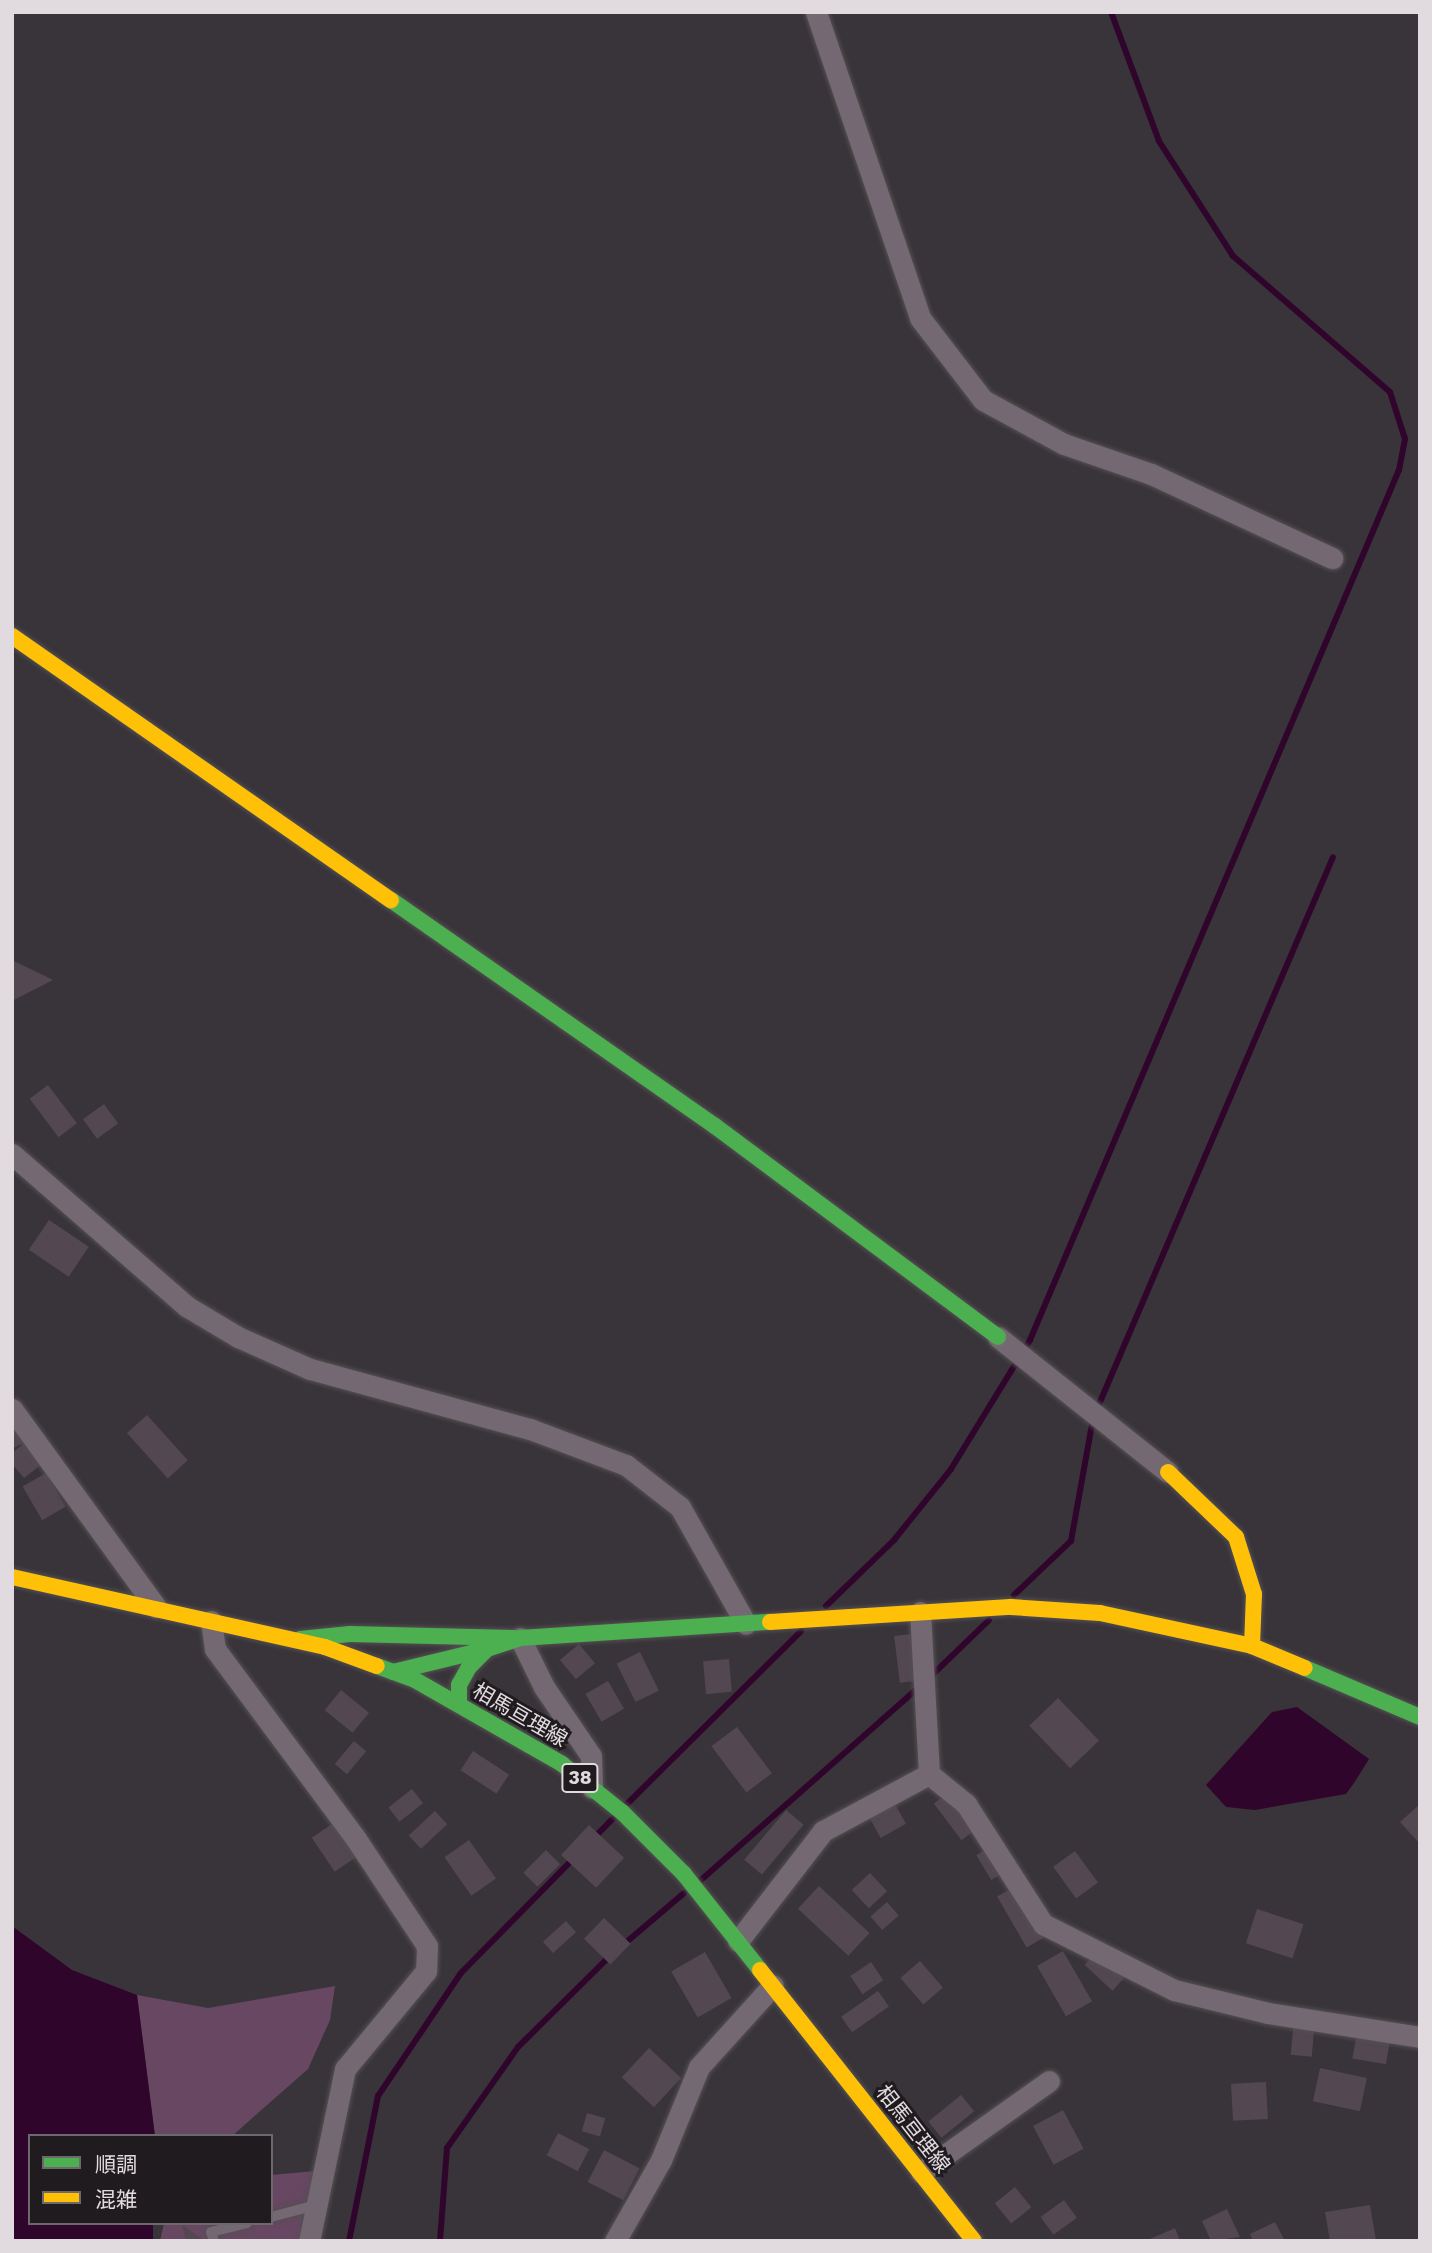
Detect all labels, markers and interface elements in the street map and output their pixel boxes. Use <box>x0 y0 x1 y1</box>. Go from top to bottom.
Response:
street label: 相馬亘理線 <box>468 1678 572 1752</box>
road number: 38 <box>561 1762 599 1794</box>
street label: 相馬亘理線 <box>871 2080 955 2178</box>
legend <box>28 2134 273 2225</box>
text: 順調 <box>95 2152 137 2177</box>
text: 混雑 <box>95 2187 137 2212</box>

